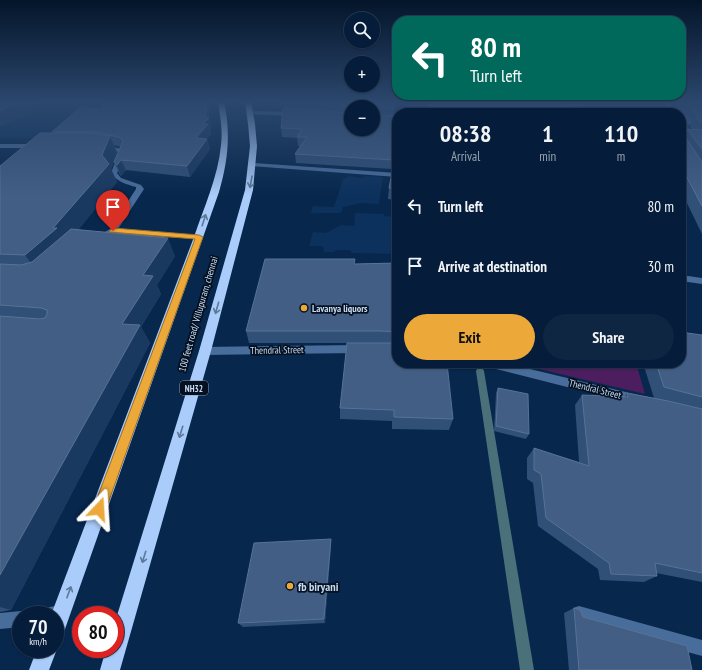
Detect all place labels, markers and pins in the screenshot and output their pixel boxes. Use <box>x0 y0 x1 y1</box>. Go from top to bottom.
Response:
pin <box>96 190 130 231</box>
place label: Lavanya liquors <box>312 302 368 315</box>
marker: Lavanya liquors <box>299 303 309 313</box>
place label: fb biryani <box>298 579 339 594</box>
marker: fb biryani <box>285 581 295 591</box>

